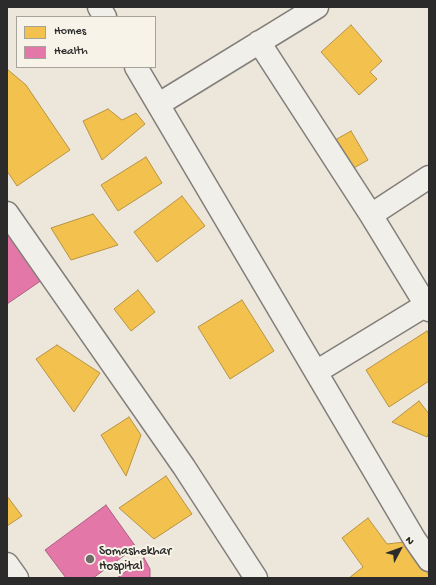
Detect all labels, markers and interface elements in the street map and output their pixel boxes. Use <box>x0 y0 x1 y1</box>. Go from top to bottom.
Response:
legend <box>16 16 156 68</box>
text: Homes <box>54 25 86 39</box>
text: Health <box>54 45 88 59</box>
north arrow <box>380 529 420 569</box>
text: N <box>402 534 416 548</box>
place label: Somashekhar Hospital <box>99 544 171 575</box>
marker: Somashekhar Hospital <box>84 553 96 565</box>

